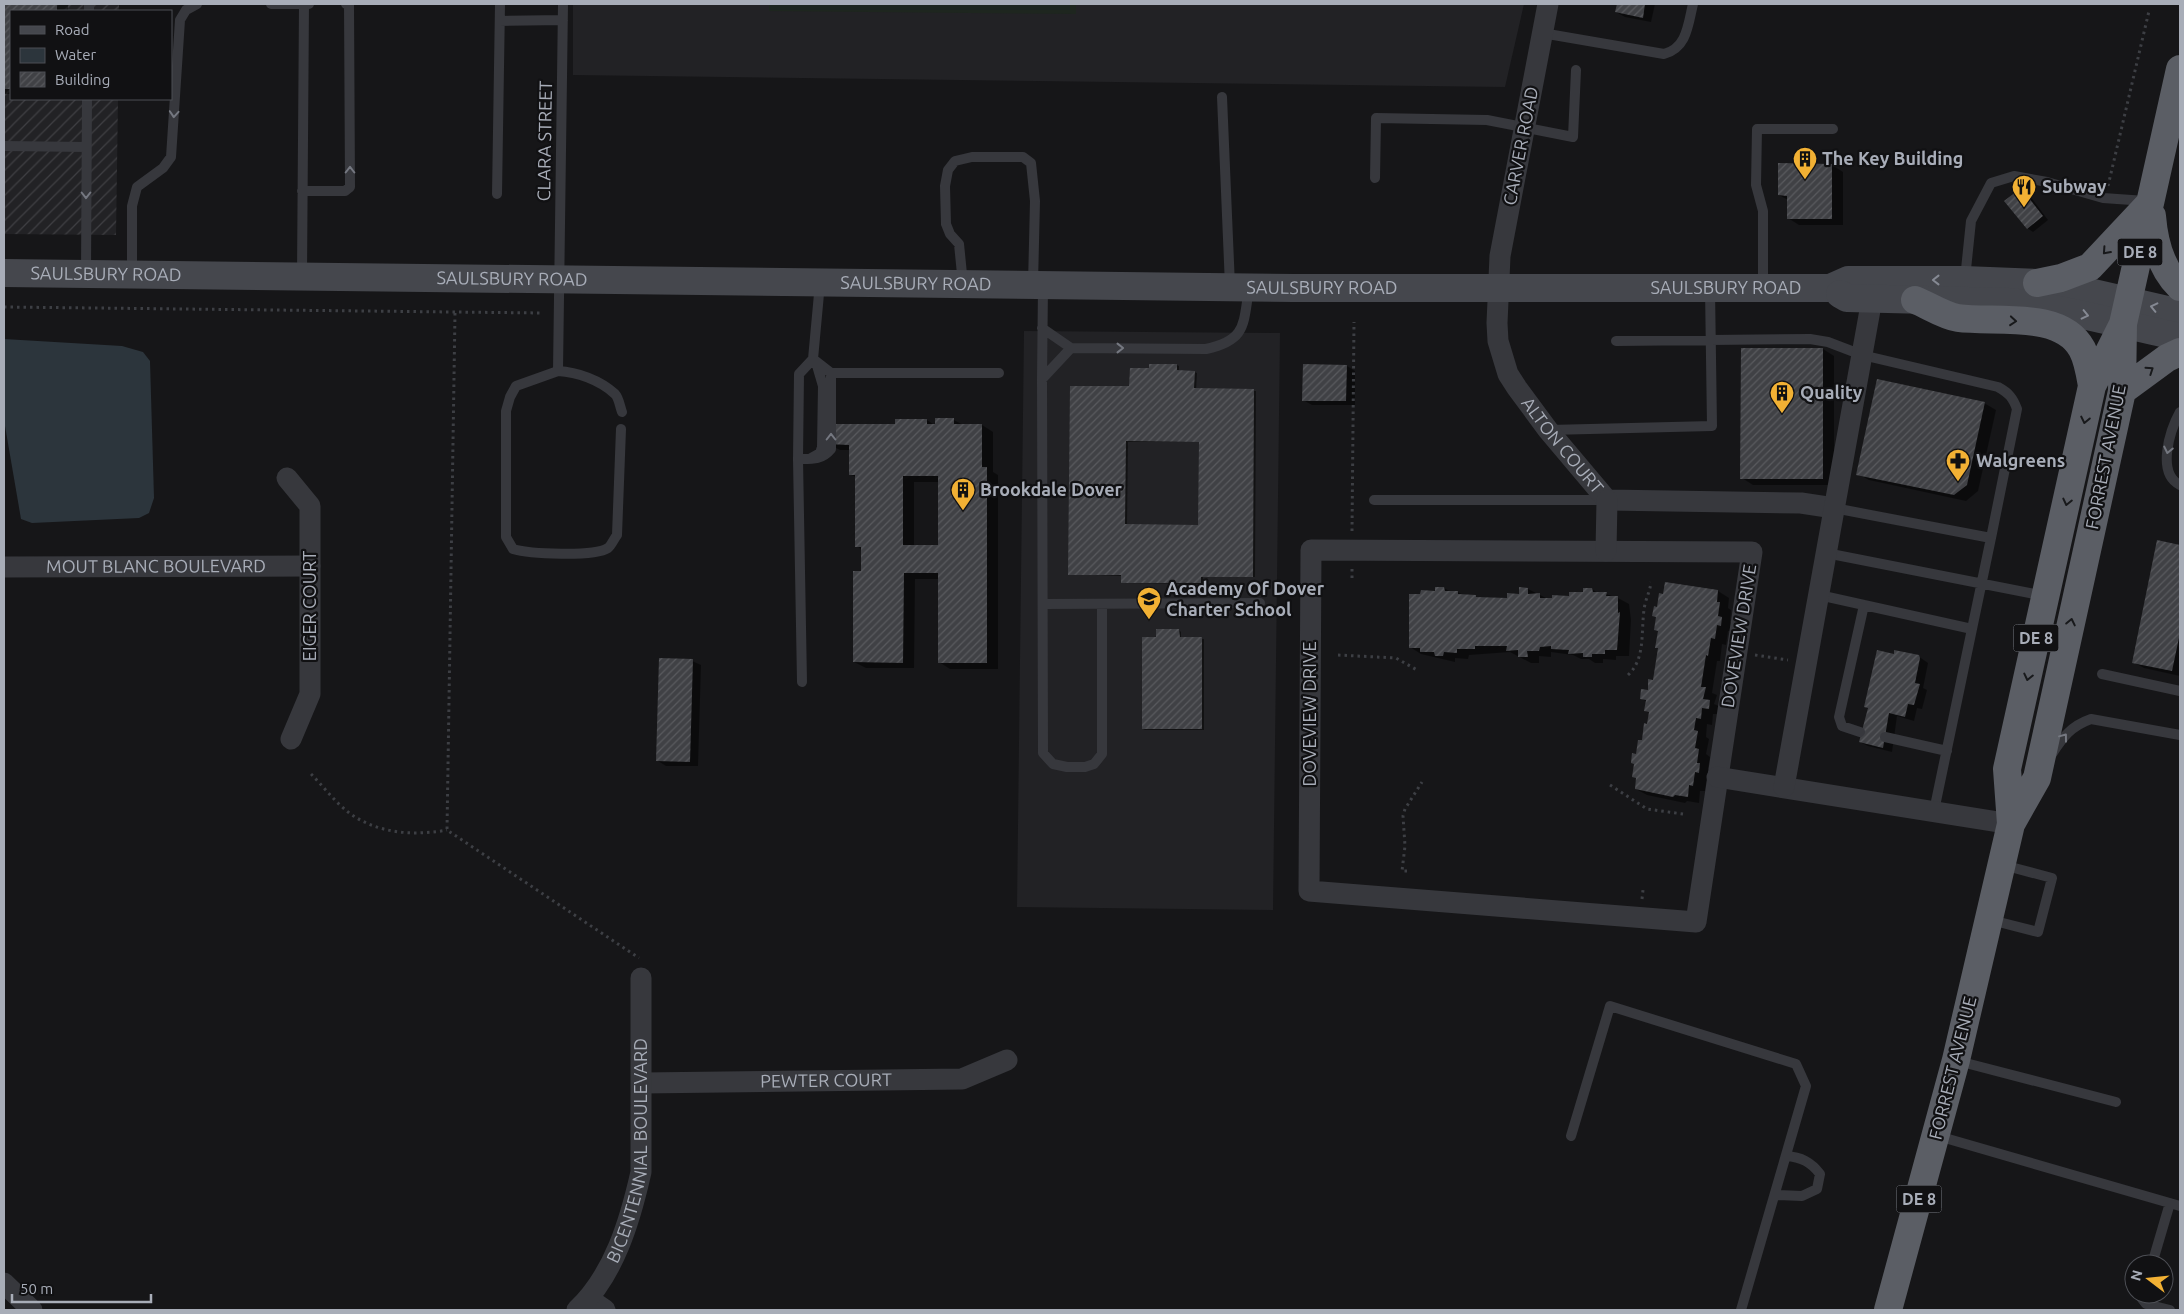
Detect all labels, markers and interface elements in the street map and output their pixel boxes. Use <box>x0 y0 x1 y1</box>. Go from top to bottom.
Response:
legend <box>10 10 172 100</box>
text: Road <box>55 21 90 38</box>
text: Water <box>55 46 96 63</box>
text: Building <box>55 71 110 88</box>
street label: CLARA STREET <box>533 80 555 202</box>
street label: CARVER ROAD <box>1499 85 1541 207</box>
one-way arrow <box>168 110 179 118</box>
building icon: The Key Building <box>1792 146 1818 180</box>
place label: The Key Building <box>1822 148 1963 168</box>
one-way arrow <box>345 166 355 174</box>
restaurant icon: Subway <box>2011 174 2037 208</box>
place label: Subway <box>2042 176 2107 196</box>
one-way arrow <box>81 192 91 200</box>
road number: DE 8 <box>2118 238 2162 266</box>
one-way arrow <box>2103 245 2112 254</box>
street label: SAULSBURY ROAD <box>30 262 182 284</box>
street label: SAULSBURY ROAD <box>436 267 588 289</box>
street label: SAULSBURY ROAD <box>840 272 992 293</box>
one-way arrow <box>1932 275 1940 285</box>
street label: SAULSBURY ROAD <box>1246 276 1397 297</box>
street label: SAULSBURY ROAD <box>1650 277 1801 297</box>
one-way arrow <box>2150 302 2159 313</box>
one-way arrow <box>2081 309 2090 320</box>
one-way arrow <box>2009 315 2017 326</box>
one-way arrow <box>1116 343 1124 353</box>
one-way arrow <box>2144 367 2154 376</box>
building icon: Quality <box>1769 380 1795 414</box>
place label: Quality <box>1800 382 1863 402</box>
street label: FORREST AVENUE <box>2081 383 2129 531</box>
street label: ALTON COURT <box>1518 393 1608 497</box>
one-way arrow <box>2080 416 2091 425</box>
one-way arrow <box>826 433 836 440</box>
one-way arrow <box>2163 446 2174 455</box>
pharmacy icon: Walgreens <box>1945 448 1971 482</box>
place label: Walgreens <box>1976 450 2065 470</box>
building icon: Brookdale Dover <box>950 477 976 511</box>
place label: Brookdale Dover <box>980 479 1123 499</box>
one-way arrow <box>2062 497 2073 506</box>
street label: EIGER COURT <box>299 551 319 661</box>
street label: MOUT BLANC BOULEVARD <box>46 555 266 576</box>
street label: DOVEVIEW DRIVE <box>1717 563 1759 709</box>
place label: Academy Of Dover Charter School <box>1166 578 1325 619</box>
school or university icon: Academy Of Dover Charter School <box>1136 586 1162 620</box>
one-way arrow <box>2065 618 2076 627</box>
road number: DE 8 <box>2014 624 2058 651</box>
street label: DOVEVIEW DRIVE <box>1299 642 1319 787</box>
one-way arrow <box>2023 673 2033 682</box>
one-way arrow <box>2058 734 2067 743</box>
street label: FORREST AVENUE <box>1925 994 1980 1142</box>
street label: BICENTENNIAL BOULEVARD <box>602 1038 650 1266</box>
street label: PEWTER COURT <box>760 1069 892 1091</box>
road number: DE 8 <box>1896 1186 1942 1212</box>
north arrow <box>2124 1254 2174 1304</box>
text: N <box>2127 1268 2146 1283</box>
scale bar <box>12 1272 151 1304</box>
text: 50 m <box>20 1280 53 1297</box>

